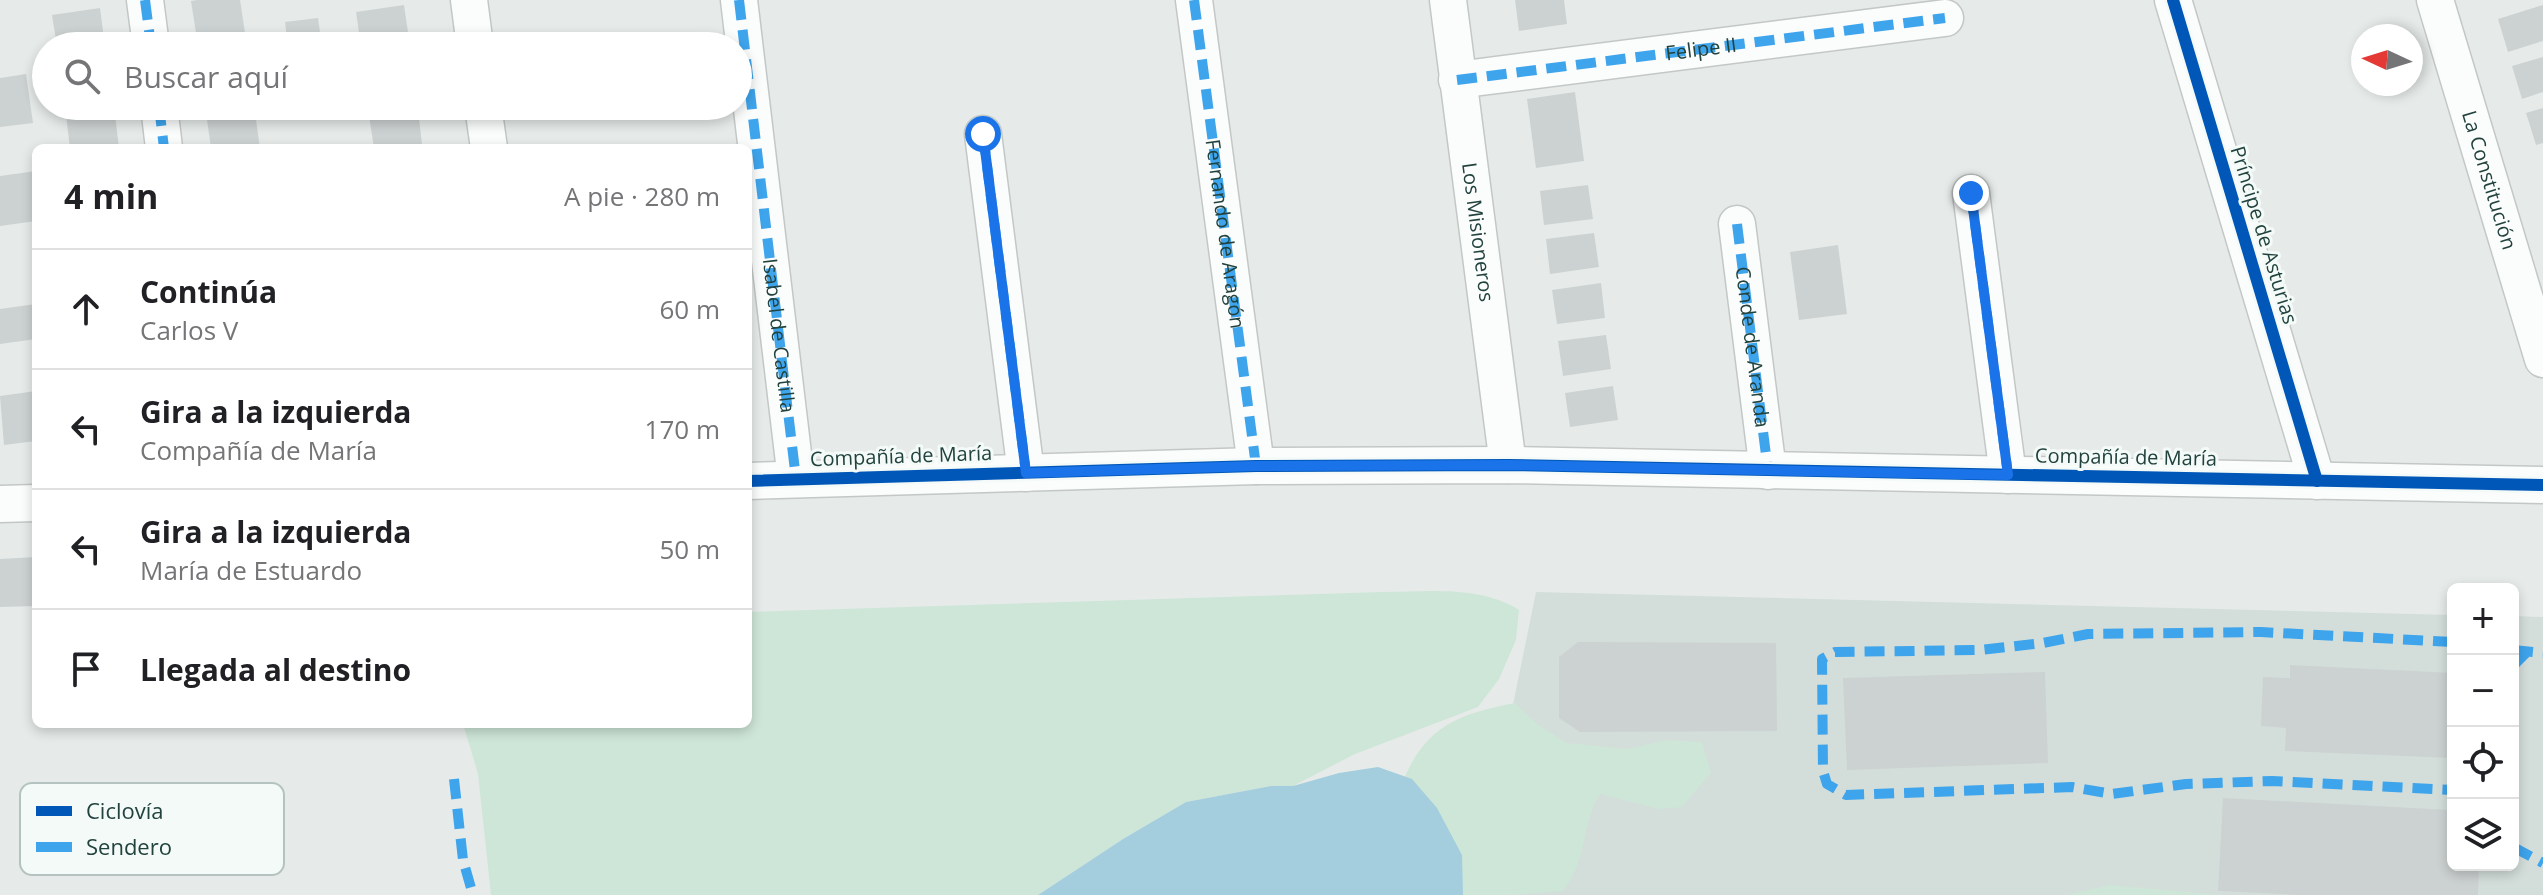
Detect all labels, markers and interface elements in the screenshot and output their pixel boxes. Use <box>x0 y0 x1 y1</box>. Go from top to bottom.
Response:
north arrow <box>2351 24 2423 96</box>
street label: Felipe II <box>1664 31 1738 66</box>
search box <box>32 32 752 120</box>
icon: search <box>60 54 104 98</box>
text: Buscar aquí <box>124 56 288 97</box>
street label: La Constitución <box>2456 107 2523 253</box>
route start <box>965 116 1001 152</box>
street label: Fernando de Aragón <box>1200 138 1252 330</box>
street label: Príncipe de Asturias <box>2225 142 2304 327</box>
street label: Los Misioneros <box>1456 161 1501 303</box>
text: 4 min <box>64 173 158 219</box>
route end <box>1953 175 1989 211</box>
text: A pie · 280 m <box>564 178 720 214</box>
street label: Isabel de Castilla <box>757 257 802 414</box>
street label: Conde de Aranda <box>1729 265 1776 429</box>
text: Continúa <box>140 271 277 312</box>
icon: ahead <box>64 287 108 331</box>
text: 60 m <box>659 291 720 327</box>
text: Carlos V <box>140 312 238 348</box>
text: Gira a la izquierda <box>140 391 412 432</box>
icon: left <box>64 407 108 451</box>
text: 170 m <box>645 411 720 447</box>
text: Compañía de María <box>140 432 377 468</box>
street label: Compañía de María <box>809 439 993 472</box>
street label: Compañía de María <box>2035 441 2217 472</box>
text: Gira a la izquierda <box>140 511 412 552</box>
icon: left <box>64 527 108 571</box>
text: 50 m <box>659 531 720 567</box>
text: María de Estuardo <box>140 552 362 588</box>
map controls <box>2447 583 2519 871</box>
button: + <box>2447 583 2519 655</box>
icon: arrive <box>64 647 108 691</box>
text: Llegada al destino <box>140 649 411 690</box>
button: − <box>2447 655 2519 727</box>
button: locate <box>2447 727 2519 799</box>
legend <box>20 783 284 875</box>
text: Ciclovía <box>86 795 164 825</box>
button: layers <box>2447 799 2519 871</box>
text: Sendero <box>86 831 172 861</box>

